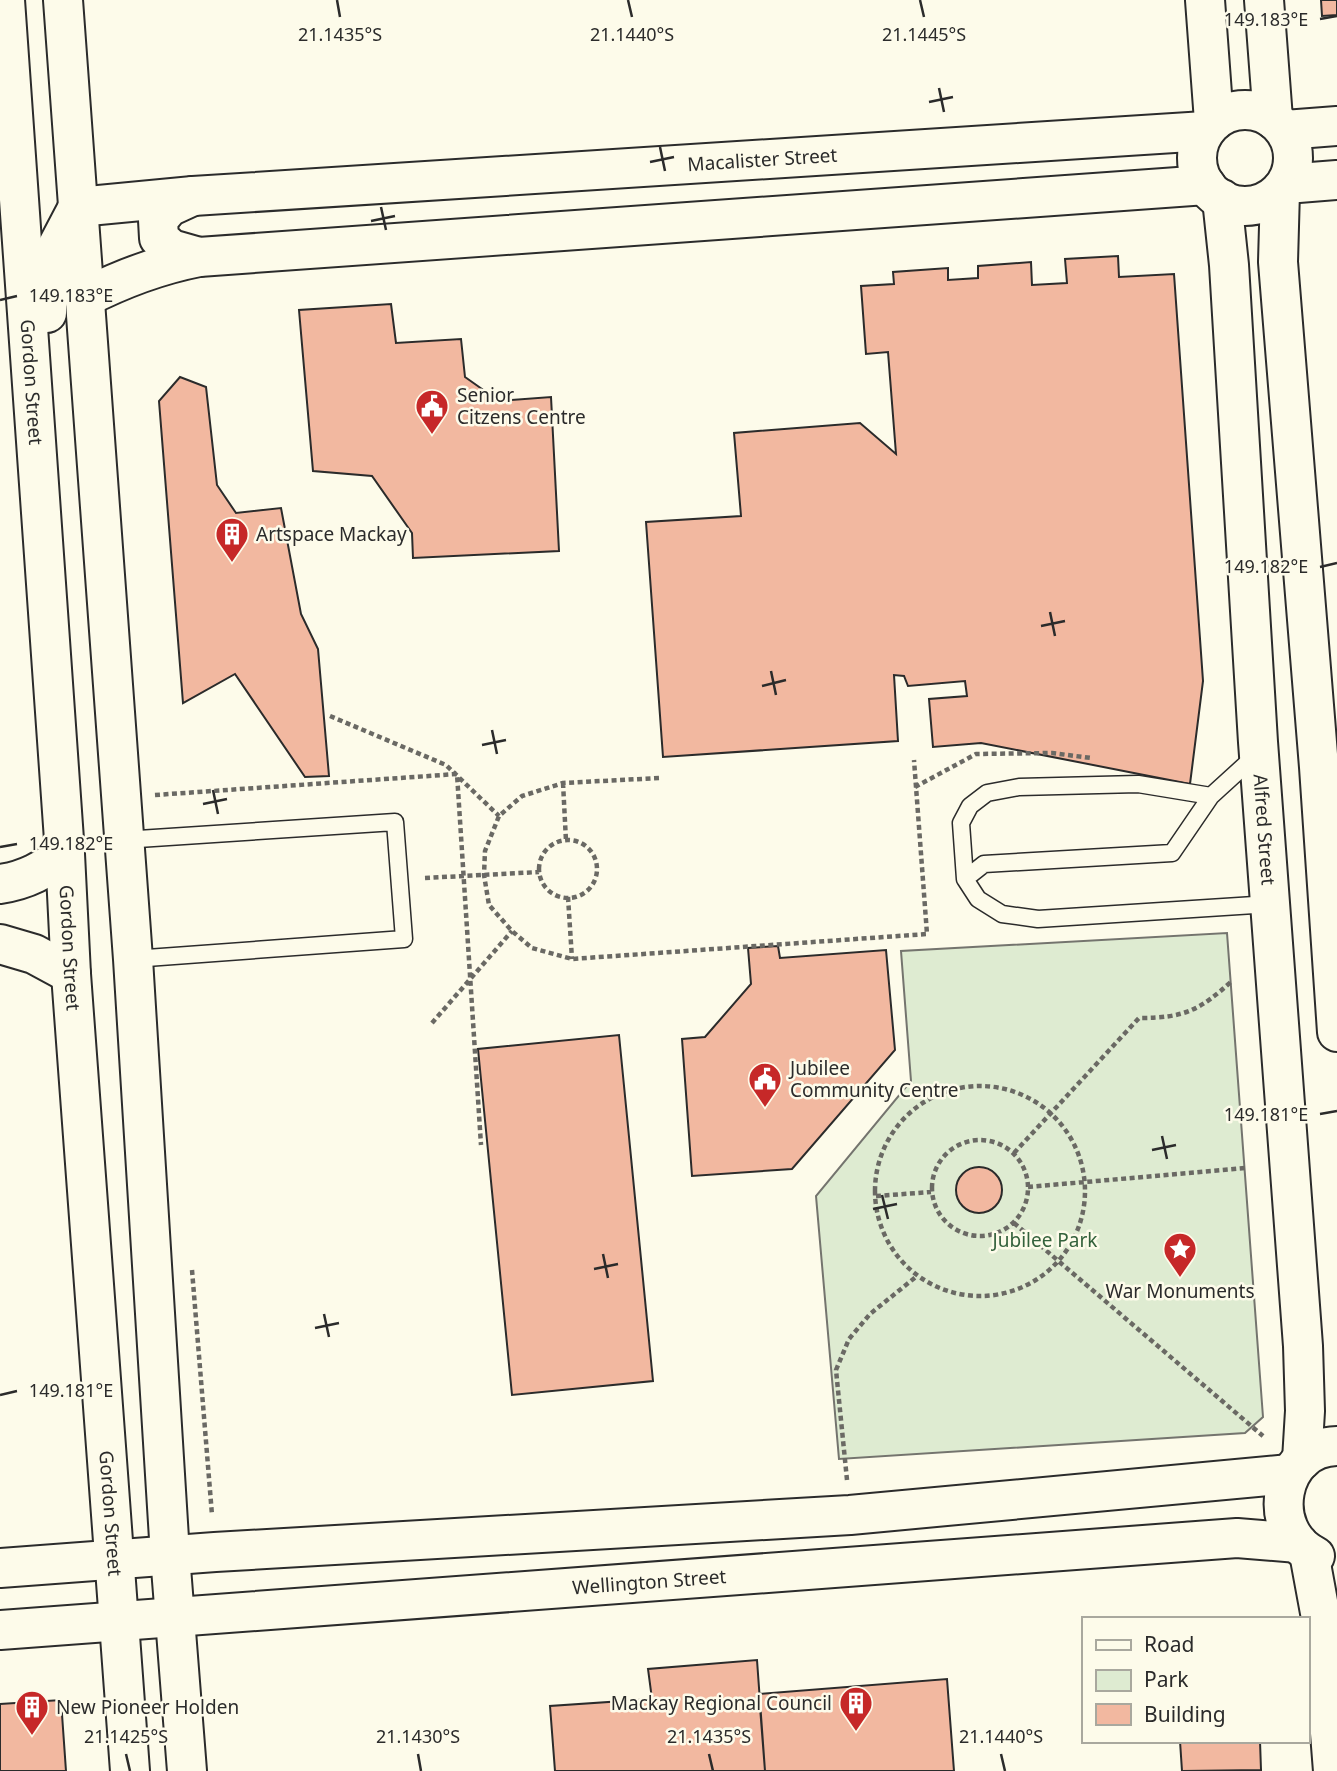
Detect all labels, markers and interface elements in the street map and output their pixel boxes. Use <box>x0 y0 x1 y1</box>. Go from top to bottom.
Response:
text: 149.183°E <box>1224 7 1308 31</box>
text: 21.1435°S <box>298 22 382 46</box>
text: 21.1440°S <box>590 22 674 46</box>
text: 21.1445°S <box>882 22 966 46</box>
street label: Macalister Street <box>687 142 838 177</box>
text: 149.183°E <box>29 283 113 307</box>
street label: Gordon Street <box>14 318 49 446</box>
place label: Senior Citzens Centre <box>457 382 586 430</box>
public building icon: Senior Citzens Centre <box>413 387 451 436</box>
building icon: Artspace Mackay <box>213 515 251 564</box>
place label: Artspace Mackay <box>256 521 407 547</box>
text: 149.182°E <box>1224 554 1308 578</box>
street label: Alfred Street <box>1247 773 1282 886</box>
text: 149.182°E <box>29 831 113 855</box>
street label: Gordon Street <box>54 884 87 1012</box>
place label: Jubilee Community Centre <box>788 1055 958 1103</box>
public building icon: Jubilee Community Centre <box>746 1060 784 1109</box>
text: 149.181°E <box>1224 1102 1308 1126</box>
park label: Jubilee Park <box>991 1227 1097 1253</box>
place icon: War Monuments <box>1161 1230 1199 1279</box>
place label: War Monuments <box>1105 1278 1255 1304</box>
text: 149.181°E <box>29 1378 113 1402</box>
street label: Gordon Street <box>93 1450 129 1577</box>
street label: Wellington Street <box>571 1563 727 1600</box>
legend <box>1082 1617 1309 1743</box>
text: Road <box>1144 1630 1194 1658</box>
text: Park <box>1144 1665 1189 1693</box>
building icon: Mackay Regional Council <box>837 1684 875 1733</box>
building icon: New Pioneer Holden <box>13 1688 51 1737</box>
place label: Mackay Regional Council <box>611 1690 832 1716</box>
place label: New Pioneer Holden <box>56 1694 239 1720</box>
text: Building <box>1144 1700 1226 1728</box>
text: 21.1425°S <box>84 1724 168 1748</box>
text: 21.1430°S <box>376 1724 460 1748</box>
text: 21.1435°S <box>667 1724 751 1748</box>
text: 21.1440°S <box>959 1724 1043 1748</box>

